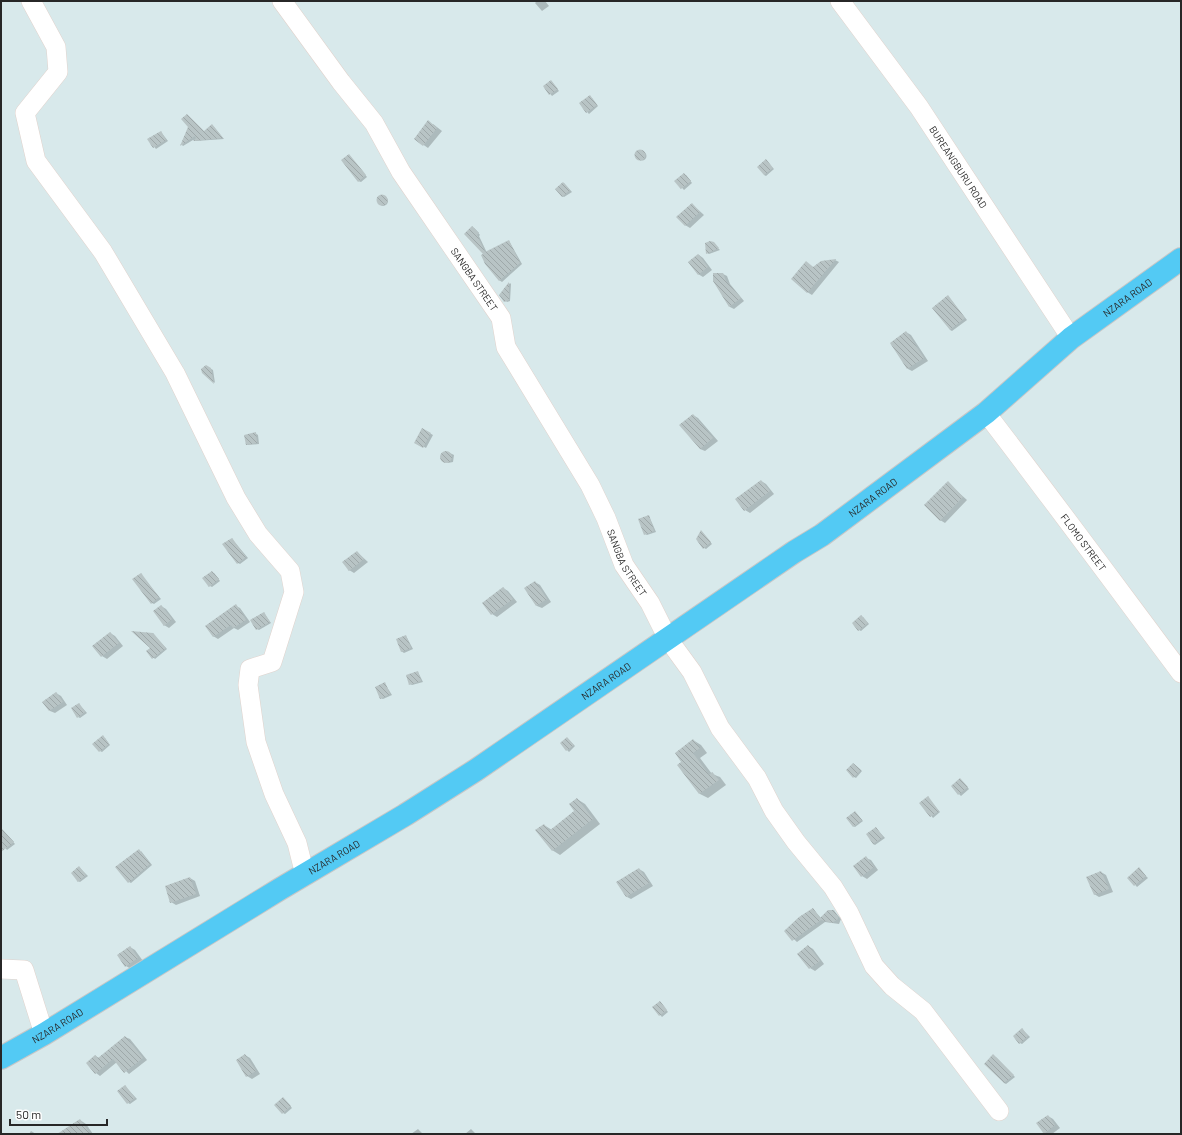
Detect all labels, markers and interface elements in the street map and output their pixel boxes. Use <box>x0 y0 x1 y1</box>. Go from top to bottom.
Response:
street label: BUREANGBURU ROAD <box>927 124 990 210</box>
street label: SANGBA STREET <box>449 245 501 314</box>
street label: NZARA ROAD <box>1100 276 1154 319</box>
street label: NZARA ROAD <box>846 475 899 519</box>
street label: FLOMO STREET <box>1058 511 1109 573</box>
street label: SANGBA STREET <box>605 527 650 599</box>
street label: NZARA ROAD <box>579 660 633 702</box>
street label: NZARA ROAD <box>306 837 362 877</box>
street label: NZARA ROAD <box>30 1006 85 1046</box>
scale bar <box>10 1101 107 1127</box>
text: 50 m <box>16 1107 41 1121</box>

